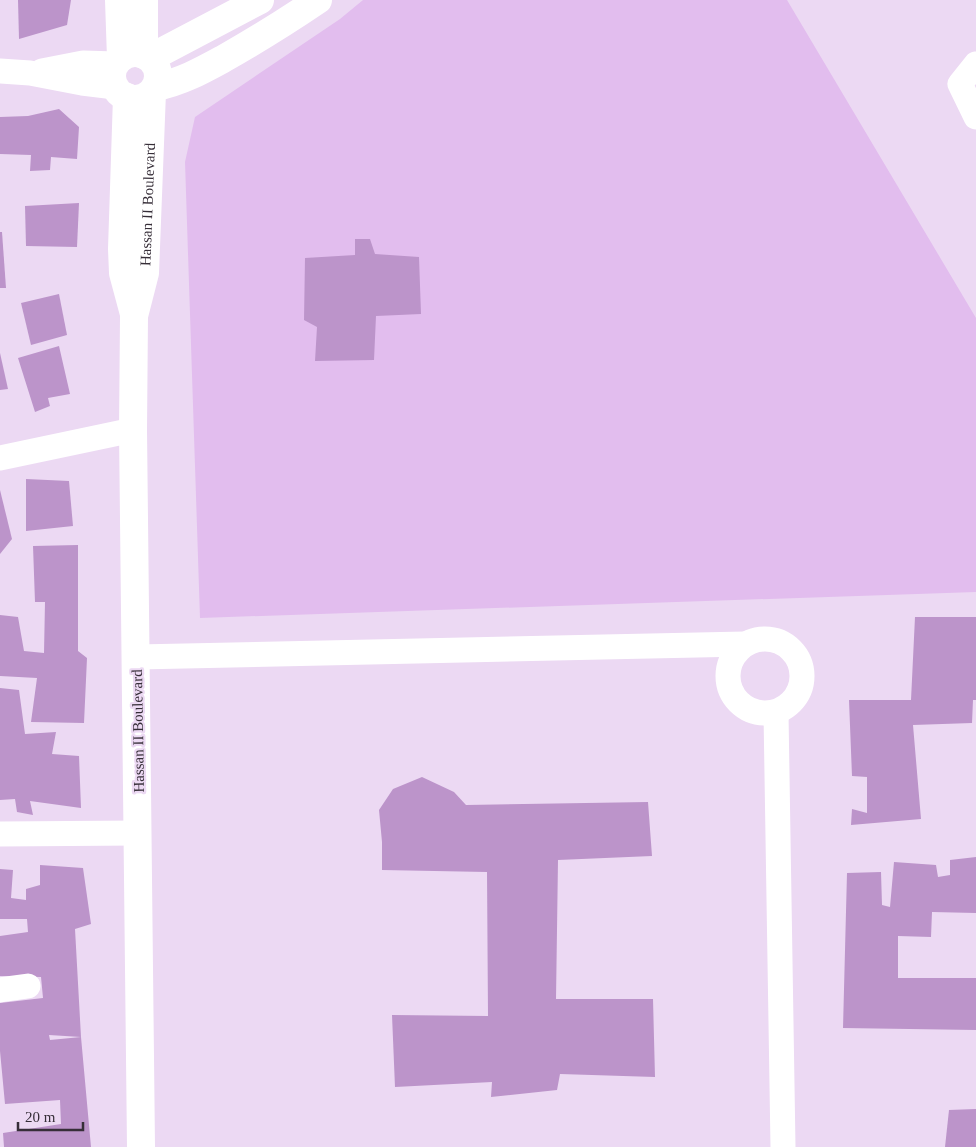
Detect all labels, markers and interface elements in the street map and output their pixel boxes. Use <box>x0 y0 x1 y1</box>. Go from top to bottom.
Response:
street label: Hassan II Boulevard <box>137 142 158 266</box>
street label: Hassan II Boulevard <box>129 669 147 793</box>
scale bar <box>18 1100 82 1132</box>
text: 20 m <box>25 1109 56 1125</box>

